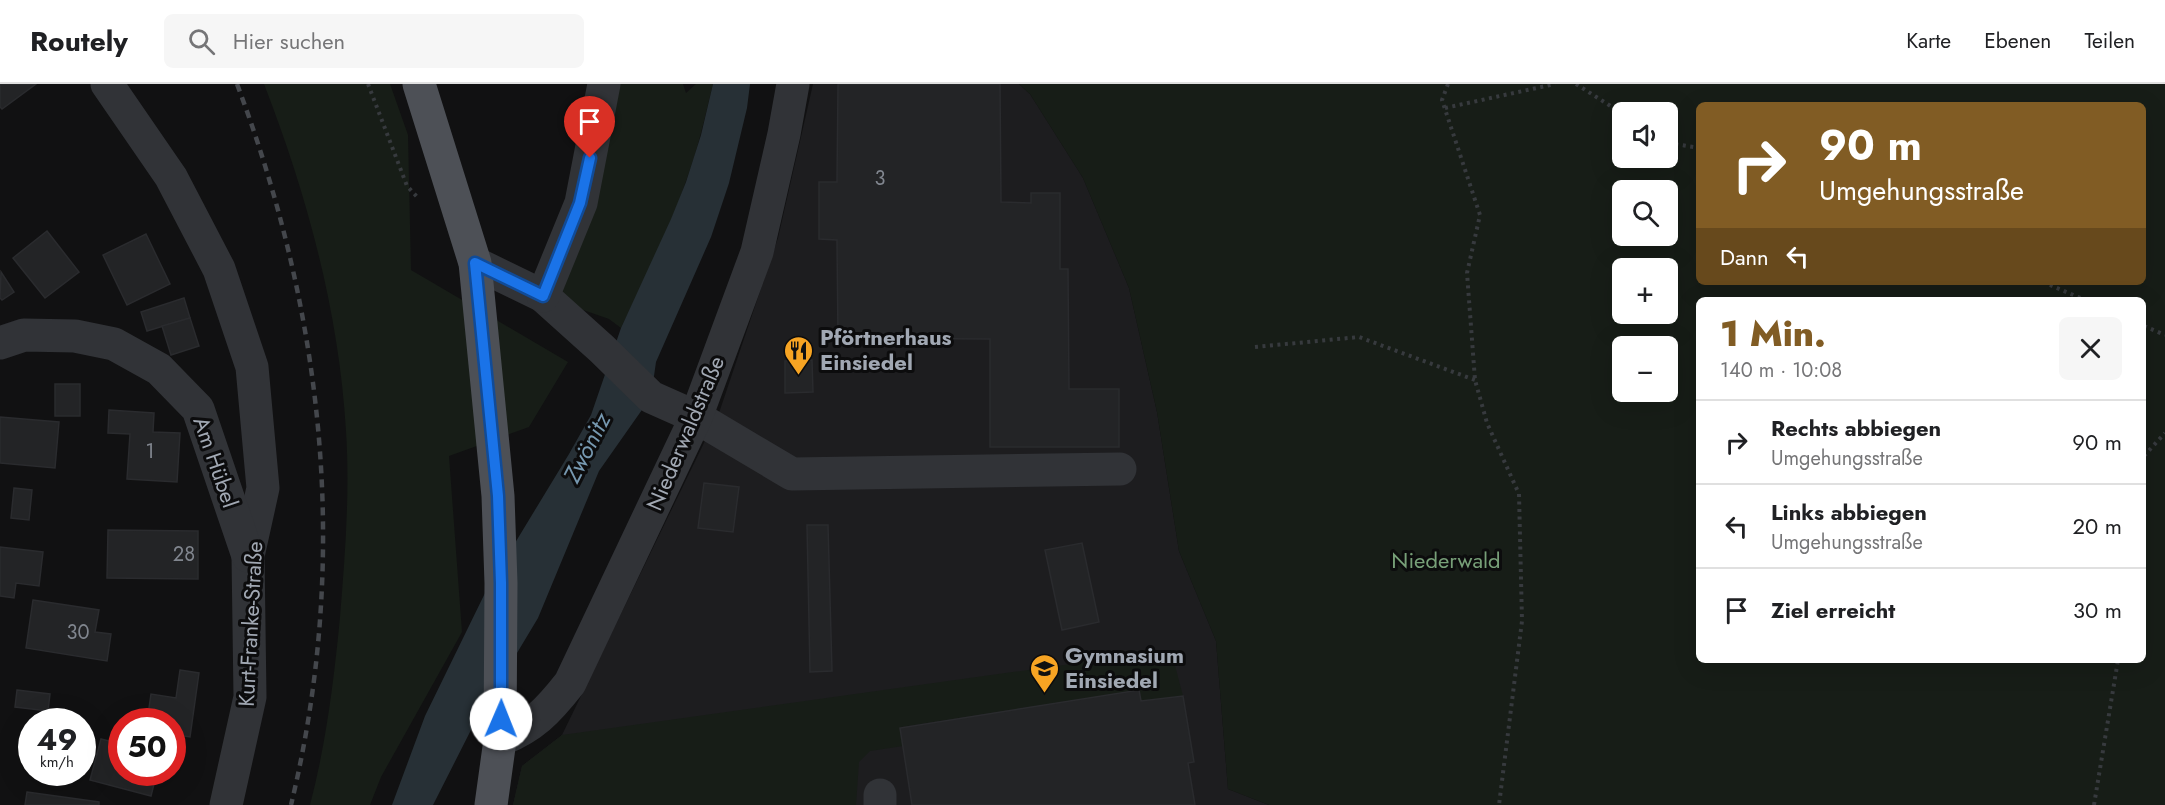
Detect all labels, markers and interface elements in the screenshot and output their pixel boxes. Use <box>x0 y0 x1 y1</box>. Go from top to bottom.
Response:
search box <box>164 14 584 68</box>
text: Routely <box>30 21 128 62</box>
icon: search <box>185 25 218 58</box>
text: Hier suchen <box>233 25 345 57</box>
text: Karte <box>1906 26 1951 56</box>
text: Ebenen <box>1984 26 2051 56</box>
text: Teilen <box>2084 26 2135 56</box>
pin <box>564 96 615 158</box>
map controls <box>1612 102 1678 402</box>
button: sound <box>1612 102 1678 168</box>
icon: arrive <box>573 105 606 138</box>
text: 90 m <box>1819 115 1922 176</box>
icon: right <box>1720 126 1798 204</box>
house number: 3 <box>875 164 886 193</box>
text: Umgehungsstraße <box>1819 171 2024 210</box>
button: search <box>1612 180 1678 246</box>
icon: left <box>1781 240 1814 273</box>
text: Dann <box>1720 241 1769 273</box>
button: + <box>1612 258 1678 324</box>
text: 1 Min. <box>1720 307 1826 359</box>
button: close <box>2059 317 2122 380</box>
place label: Pförtnerhaus Einsiedel <box>820 321 952 378</box>
restaurant icon: Pförtnerhaus Einsiedel <box>783 334 815 376</box>
button: − <box>1612 336 1678 402</box>
street label: Niederwaldstraße <box>638 351 732 515</box>
text: 140 m · 10:08 <box>1720 356 1842 385</box>
water label: Zwönitz <box>554 406 620 490</box>
street label: Am Hübel <box>185 412 247 512</box>
text: Rechts abbiegen <box>1771 412 1941 444</box>
icon: right <box>1720 426 1753 459</box>
text: 90 m <box>2072 426 2122 458</box>
house number: 1 <box>146 437 155 466</box>
text: Umgehungsstraße <box>1771 444 1923 473</box>
text: Links abbiegen <box>1771 496 1927 528</box>
icon: left <box>1720 510 1753 543</box>
text: 20 m <box>2073 510 2122 542</box>
text: Umgehungsstraße <box>1771 528 1923 557</box>
house number: 28 <box>173 540 195 569</box>
street label: Kurt-Franke-Straße <box>230 541 270 707</box>
park label: Niederwald <box>1391 544 1501 576</box>
icon: arrive <box>1720 594 1753 627</box>
text: Ziel erreicht <box>1771 594 1895 626</box>
text: 30 m <box>2073 594 2122 626</box>
house number: 30 <box>67 618 89 647</box>
place label: Gymnasium Einsiedel <box>1065 639 1184 696</box>
school or university icon: Gymnasium Einsiedel <box>1028 652 1060 694</box>
position arrow <box>469 687 533 751</box>
speed limit sign: 50 <box>108 708 186 786</box>
text: 49 <box>36 718 78 761</box>
text: km/h <box>40 751 74 773</box>

